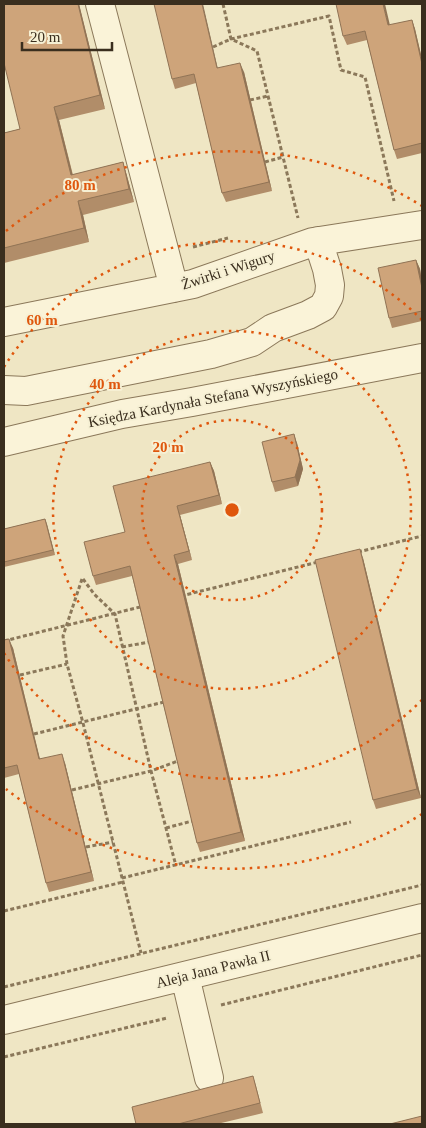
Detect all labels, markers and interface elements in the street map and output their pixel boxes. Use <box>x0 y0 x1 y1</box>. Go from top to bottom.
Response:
scale bar <box>22 20 112 52</box>
text: 20 m <box>30 29 61 45</box>
text: 80 m <box>64 177 96 193</box>
street label: Żwirki i Wigury <box>179 247 277 293</box>
text: 60 m <box>26 312 58 328</box>
street label: Księdza Kardynała Stefana Wyszyńskiego <box>87 366 339 430</box>
text: 40 m <box>89 376 121 392</box>
text: 20 m <box>152 439 184 455</box>
centre of rings <box>223 501 241 519</box>
street label: Aleja Jana Pawła II <box>154 947 272 991</box>

